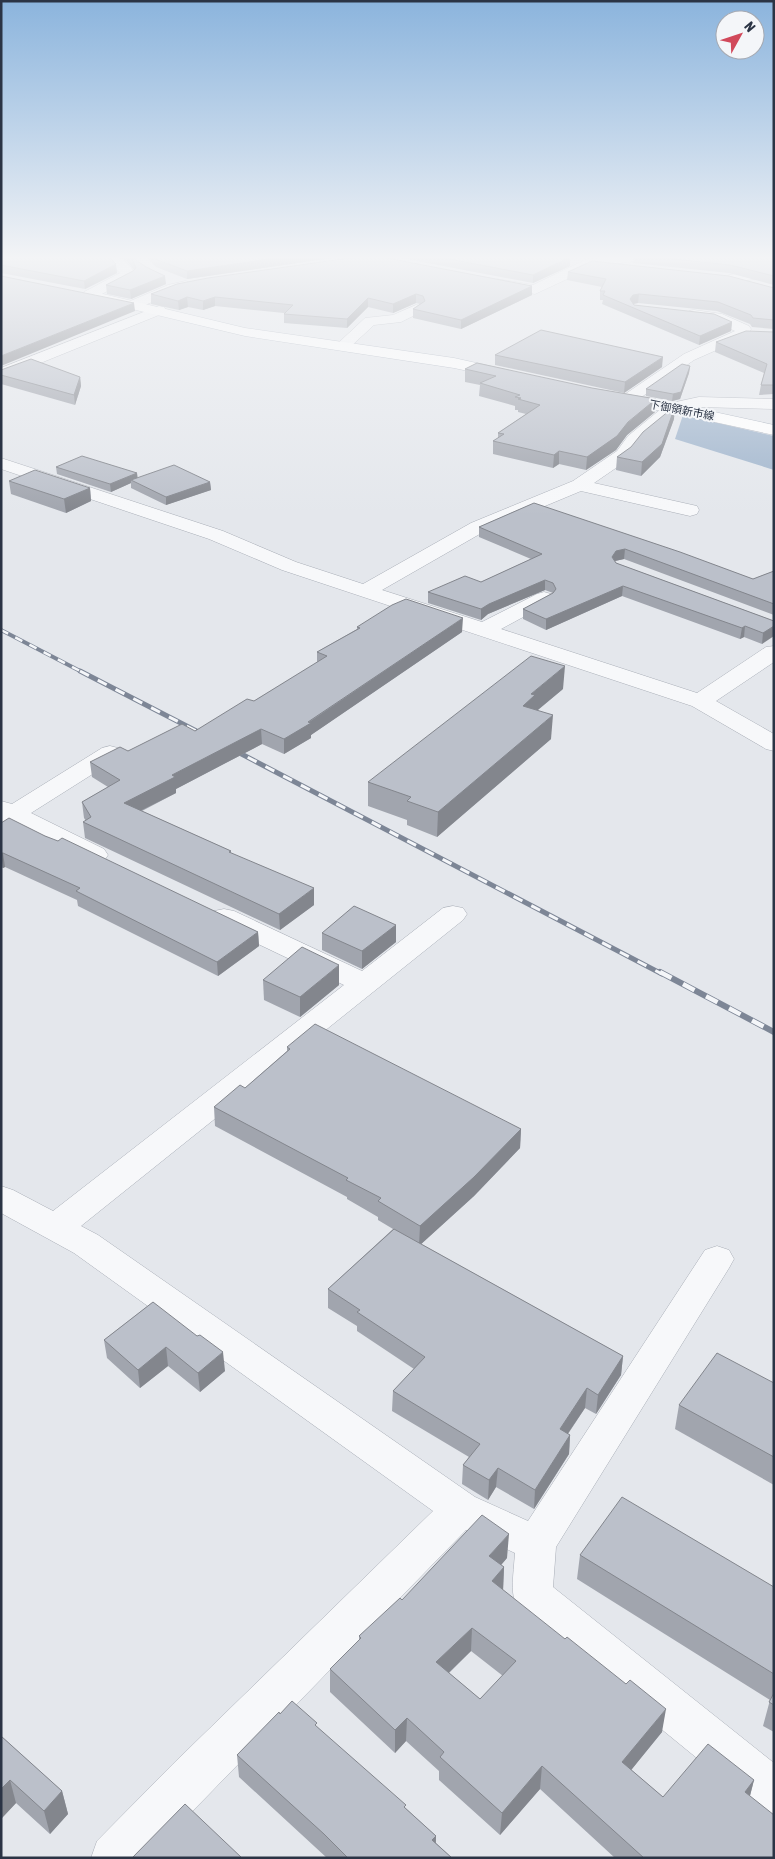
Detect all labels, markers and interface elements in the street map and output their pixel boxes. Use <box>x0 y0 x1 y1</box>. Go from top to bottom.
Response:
north arrow <box>715 10 765 60</box>
text: N <box>741 18 759 35</box>
street label: 下御領新市線 <box>648 398 716 422</box>

